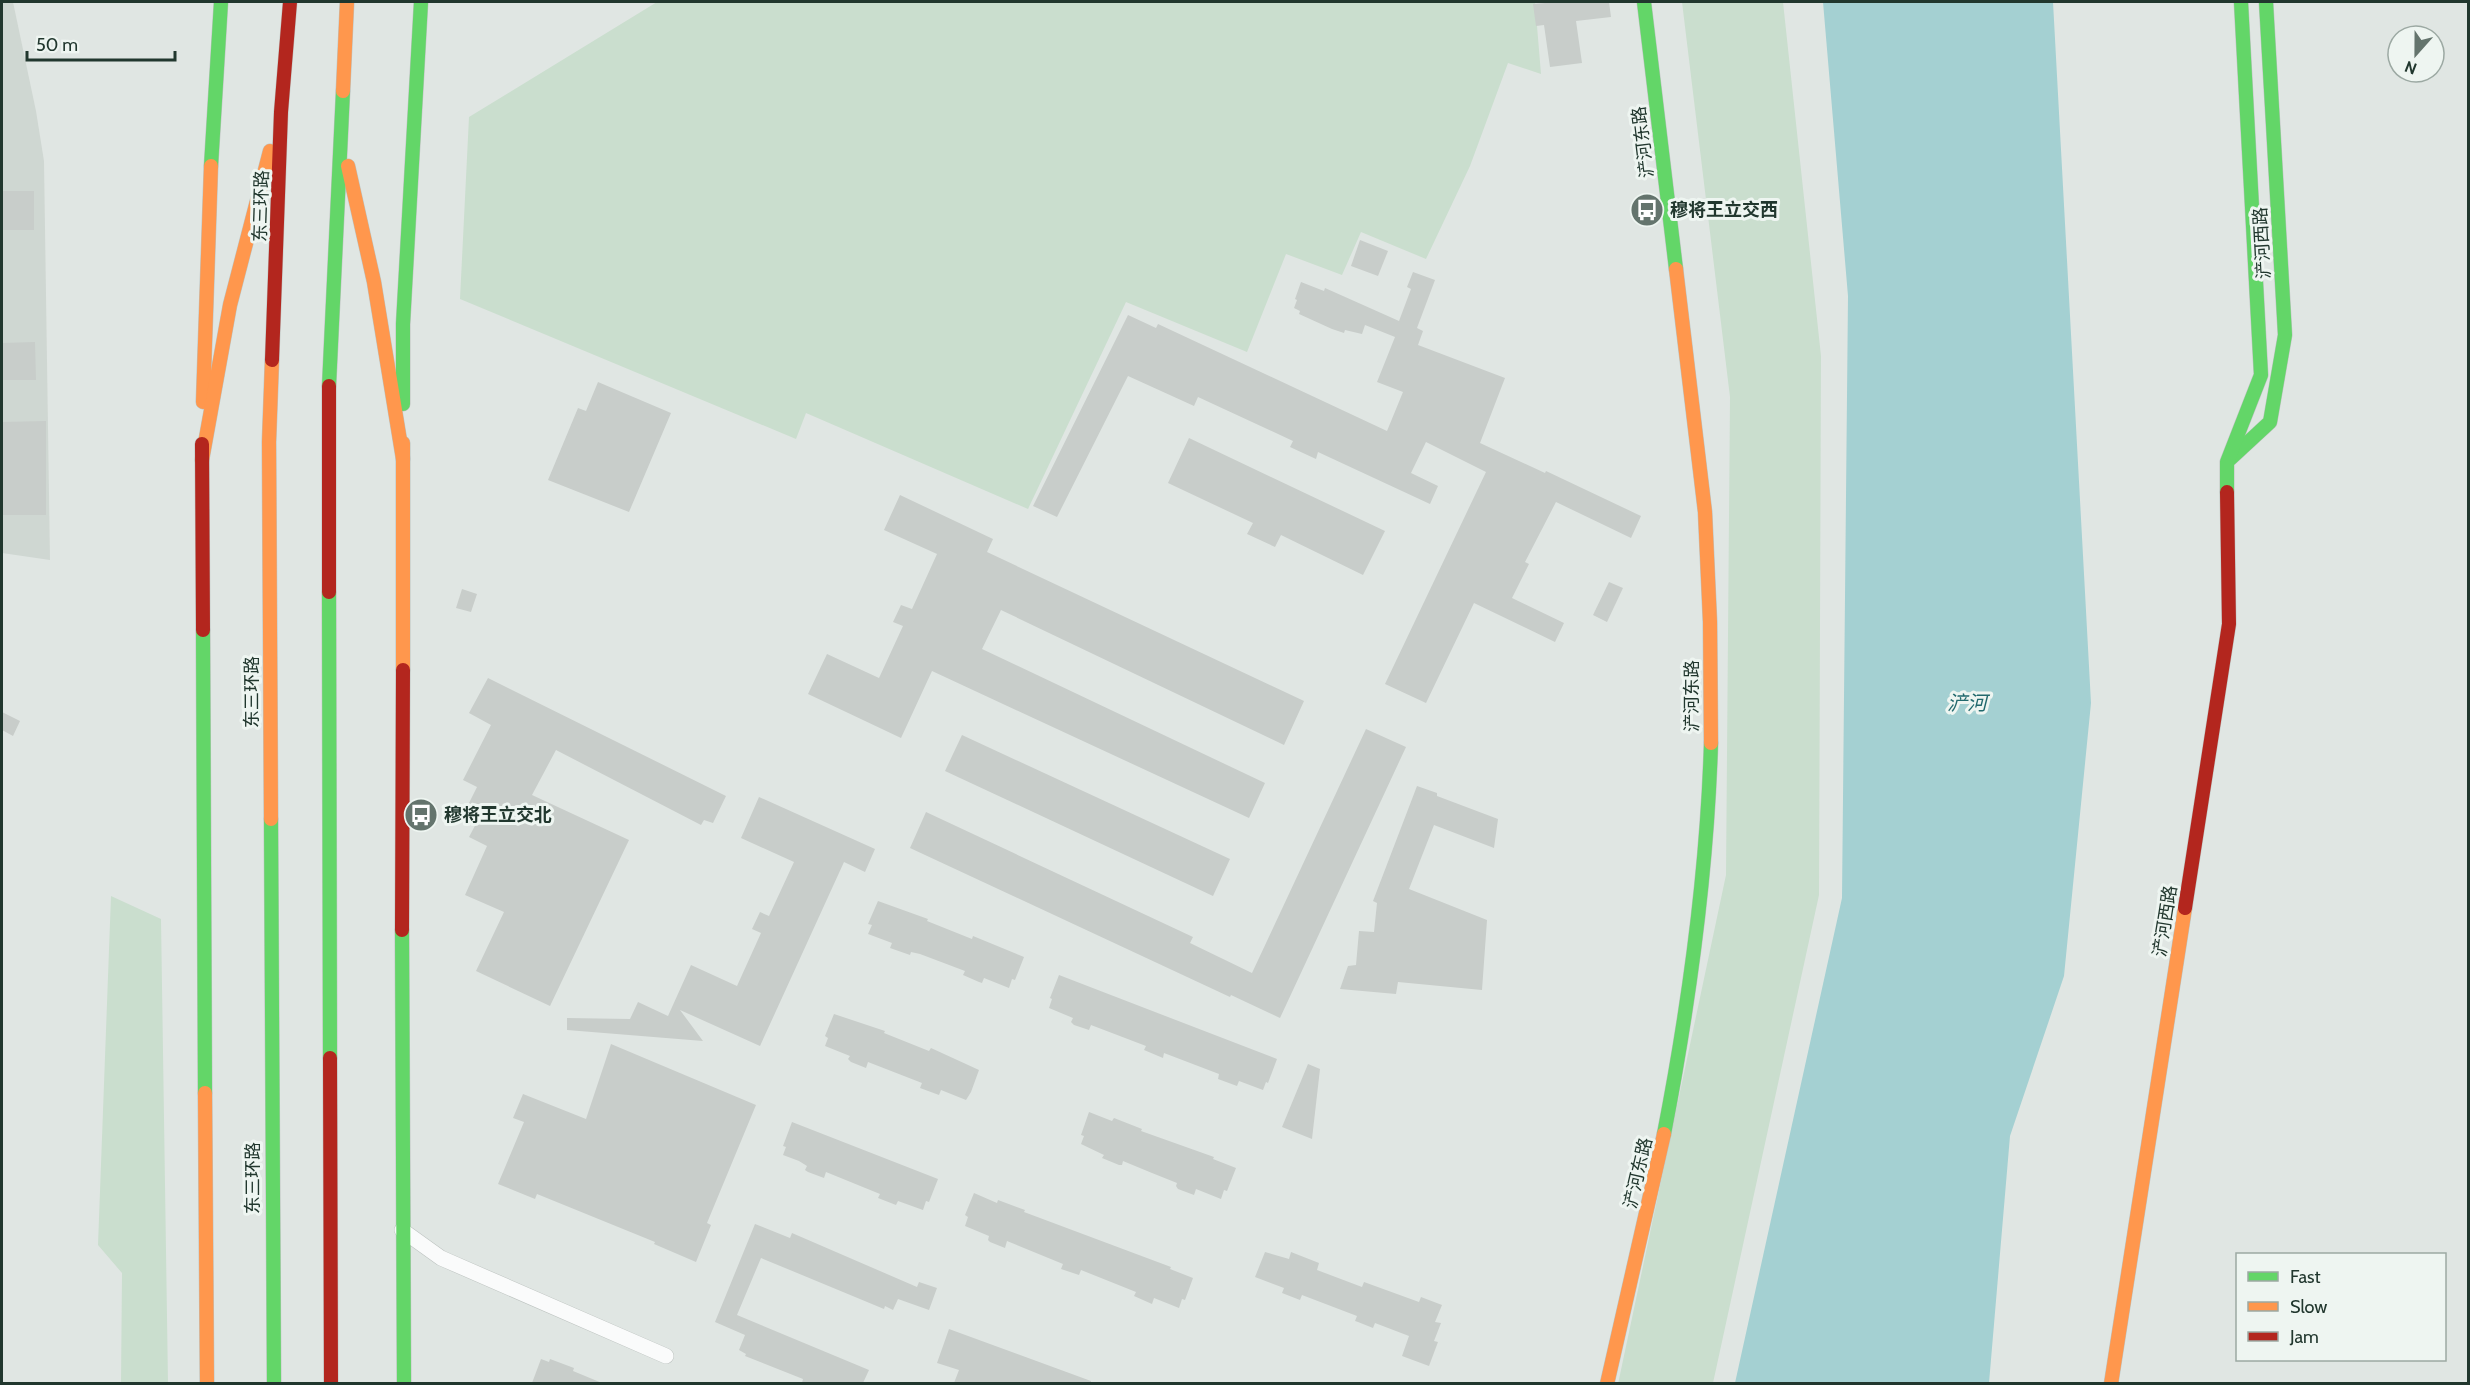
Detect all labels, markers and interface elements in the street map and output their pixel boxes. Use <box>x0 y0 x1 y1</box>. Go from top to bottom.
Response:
scale bar <box>27 24 176 62</box>
north arrow <box>2386 24 2446 84</box>
text: 50 m <box>36 34 78 56</box>
text: N <box>2402 57 2419 78</box>
street label: 浐河东路 <box>1628 105 1658 179</box>
street label: 东三环路 <box>249 170 273 242</box>
bus stop icon: 穆将王立交西 <box>1629 192 1665 228</box>
place label: 穆将王立交西 <box>1670 199 1778 221</box>
street label: 浐河西路 <box>2249 206 2275 280</box>
street label: 东三环路 <box>241 656 263 728</box>
street label: 浐河东路 <box>1681 660 1703 732</box>
water label: 浐河 <box>1947 691 1991 715</box>
bus stop icon: 穆将王立交北 <box>403 797 439 833</box>
place label: 穆将王立交北 <box>444 804 552 826</box>
street label: 浐河西路 <box>2149 884 2181 958</box>
street label: 浐河东路 <box>1619 1135 1657 1211</box>
street label: 东三环路 <box>242 1142 264 1214</box>
legend <box>2236 1253 2446 1361</box>
text: Fast <box>2290 1266 2321 1288</box>
text: Slow <box>2290 1296 2327 1318</box>
text: Jam <box>2289 1326 2319 1348</box>

